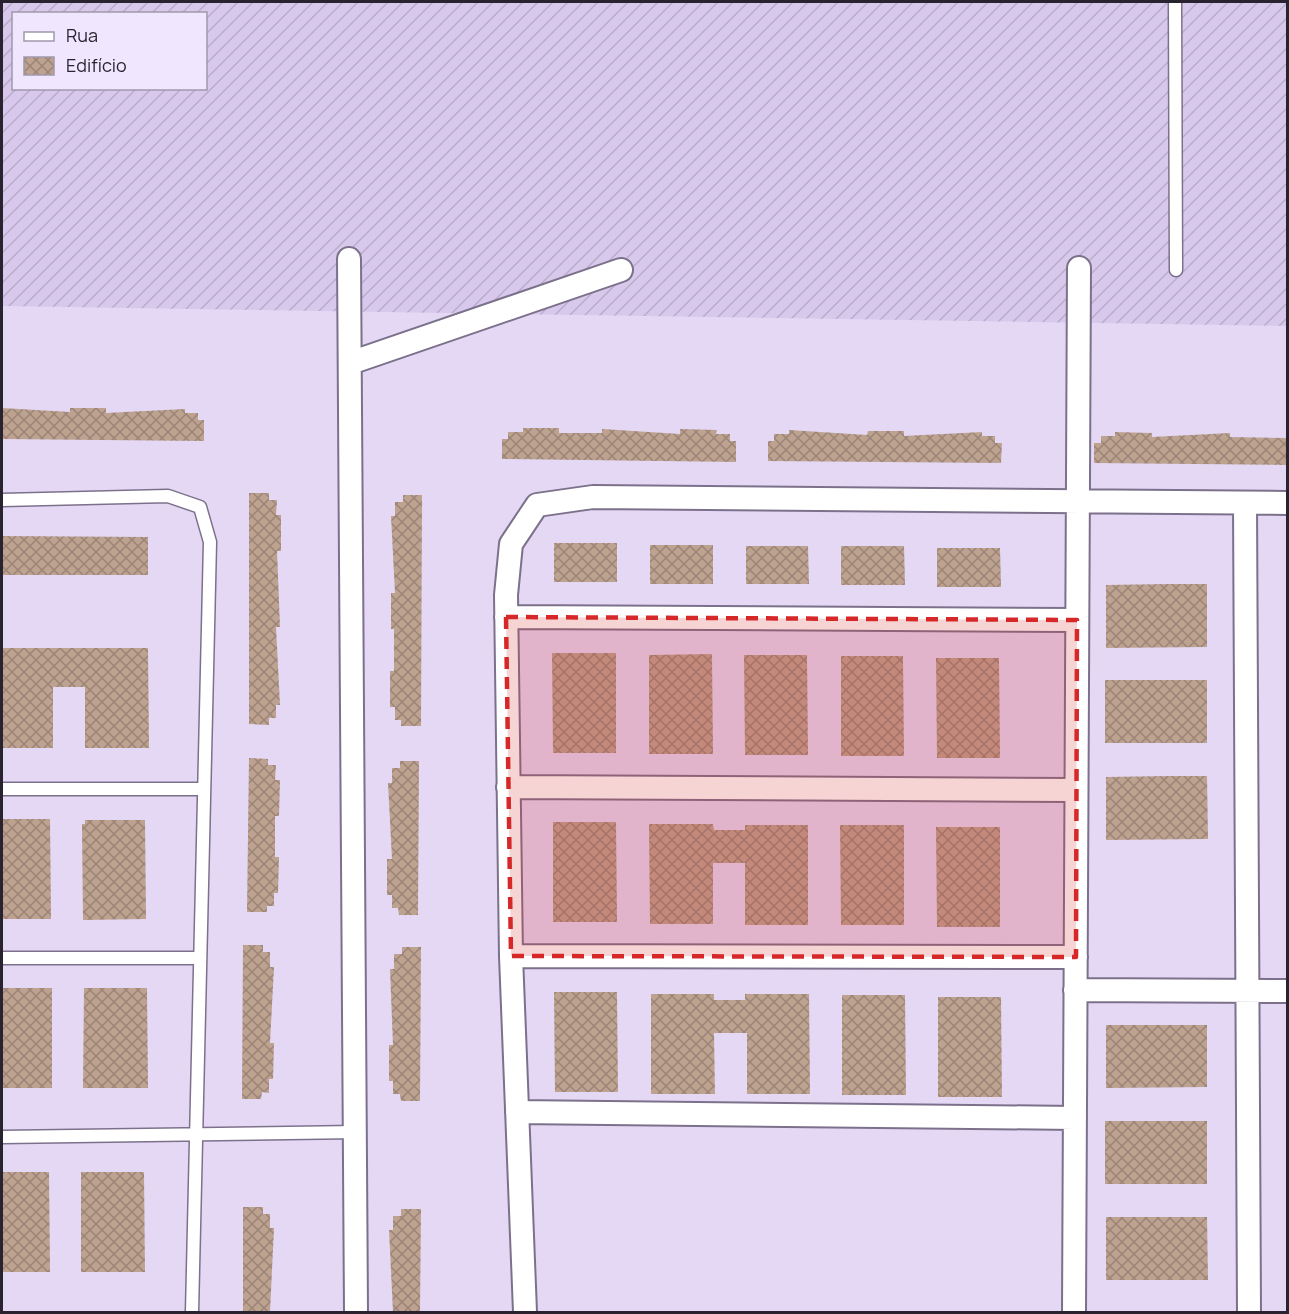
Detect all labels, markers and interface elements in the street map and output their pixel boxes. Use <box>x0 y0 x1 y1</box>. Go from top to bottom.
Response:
legend <box>12 12 207 90</box>
text: Rua <box>66 23 98 47</box>
text: Edifício <box>66 53 127 77</box>

